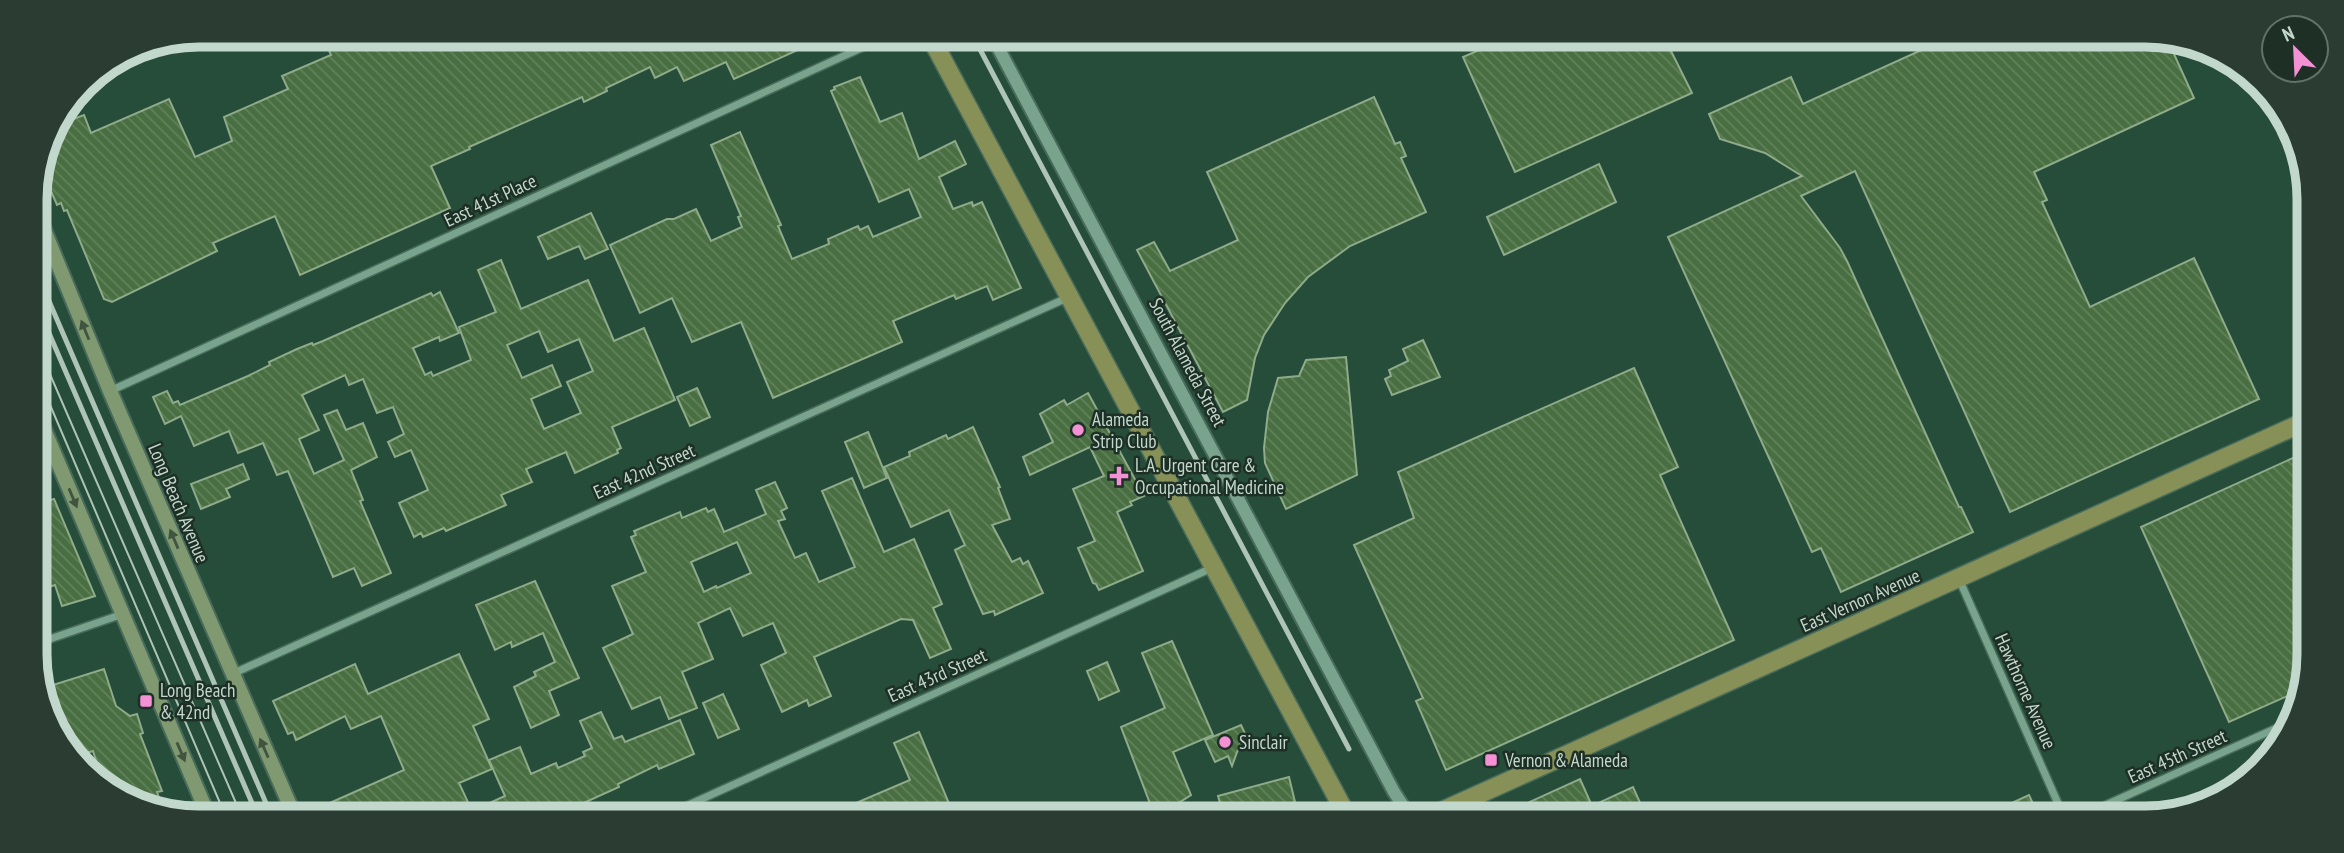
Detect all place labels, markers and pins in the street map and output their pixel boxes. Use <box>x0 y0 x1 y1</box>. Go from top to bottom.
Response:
place label: Alameda Strip Club <box>1092 407 1157 453</box>
marker: Alameda Strip Club <box>1070 422 1086 438</box>
place label: L.A. Urgent Care & Occupational Medicine <box>1135 453 1284 499</box>
marker: L.A. Urgent Care & Occupational Medicine <box>1109 466 1129 486</box>
place label: Long Beach & 42nd <box>160 678 235 724</box>
marker: Long Beach & 42nd <box>138 693 154 709</box>
place label: Sinclair <box>1239 730 1289 754</box>
marker: Sinclair <box>1217 734 1233 750</box>
place label: Vernon & Alameda <box>1504 748 1628 772</box>
marker: Vernon & Alameda <box>1483 752 1499 768</box>

